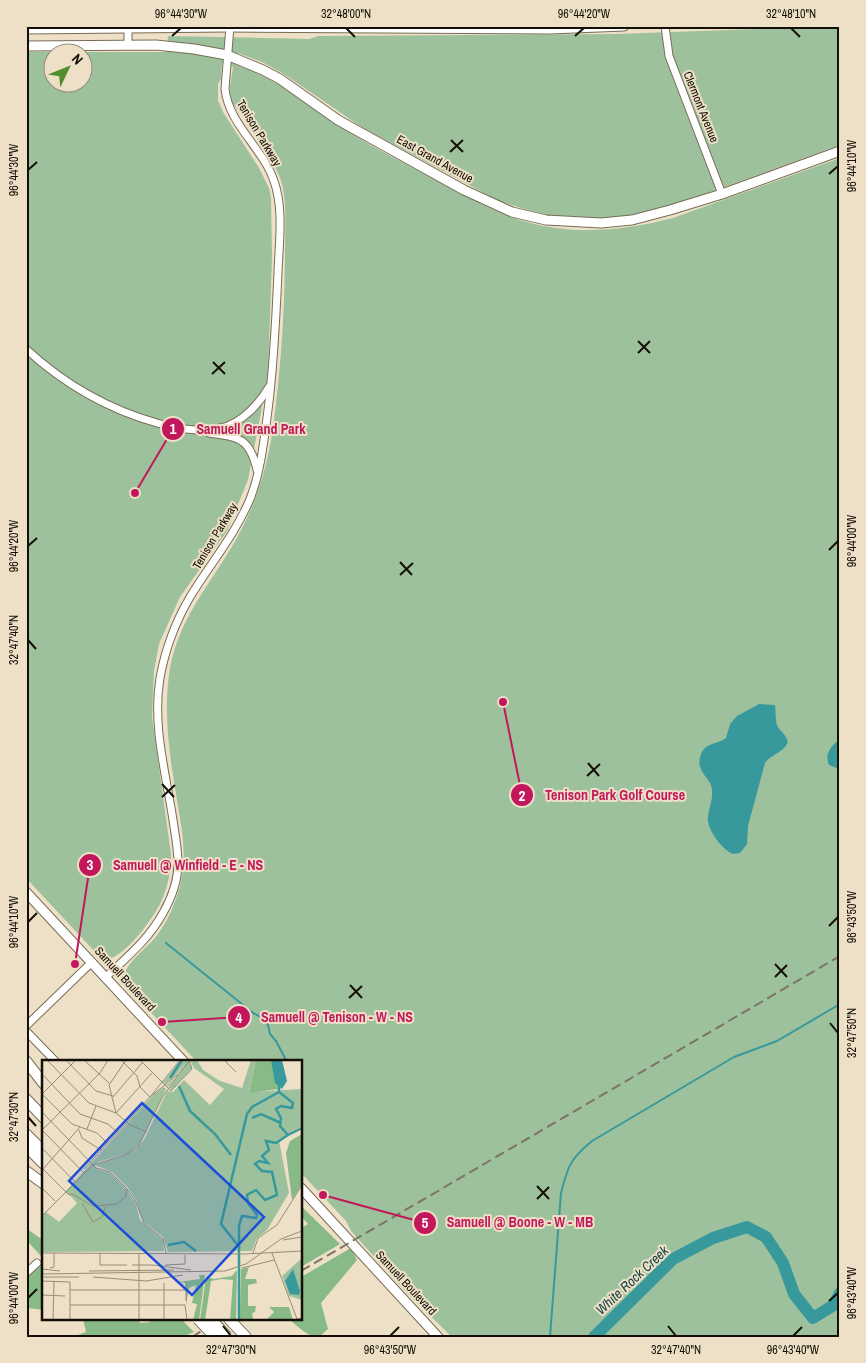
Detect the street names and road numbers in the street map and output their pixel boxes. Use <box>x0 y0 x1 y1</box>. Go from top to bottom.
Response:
street label: Clermont Avenue <box>679 69 723 145</box>
street label: Tenison Parkway <box>233 97 285 169</box>
street label: East Grand Avenue <box>394 131 476 187</box>
street label: Tenison Parkway <box>189 500 241 572</box>
street label: Samuell Boulevard <box>91 943 159 1015</box>
street label: Samuell Boulevard <box>372 1247 440 1319</box>

